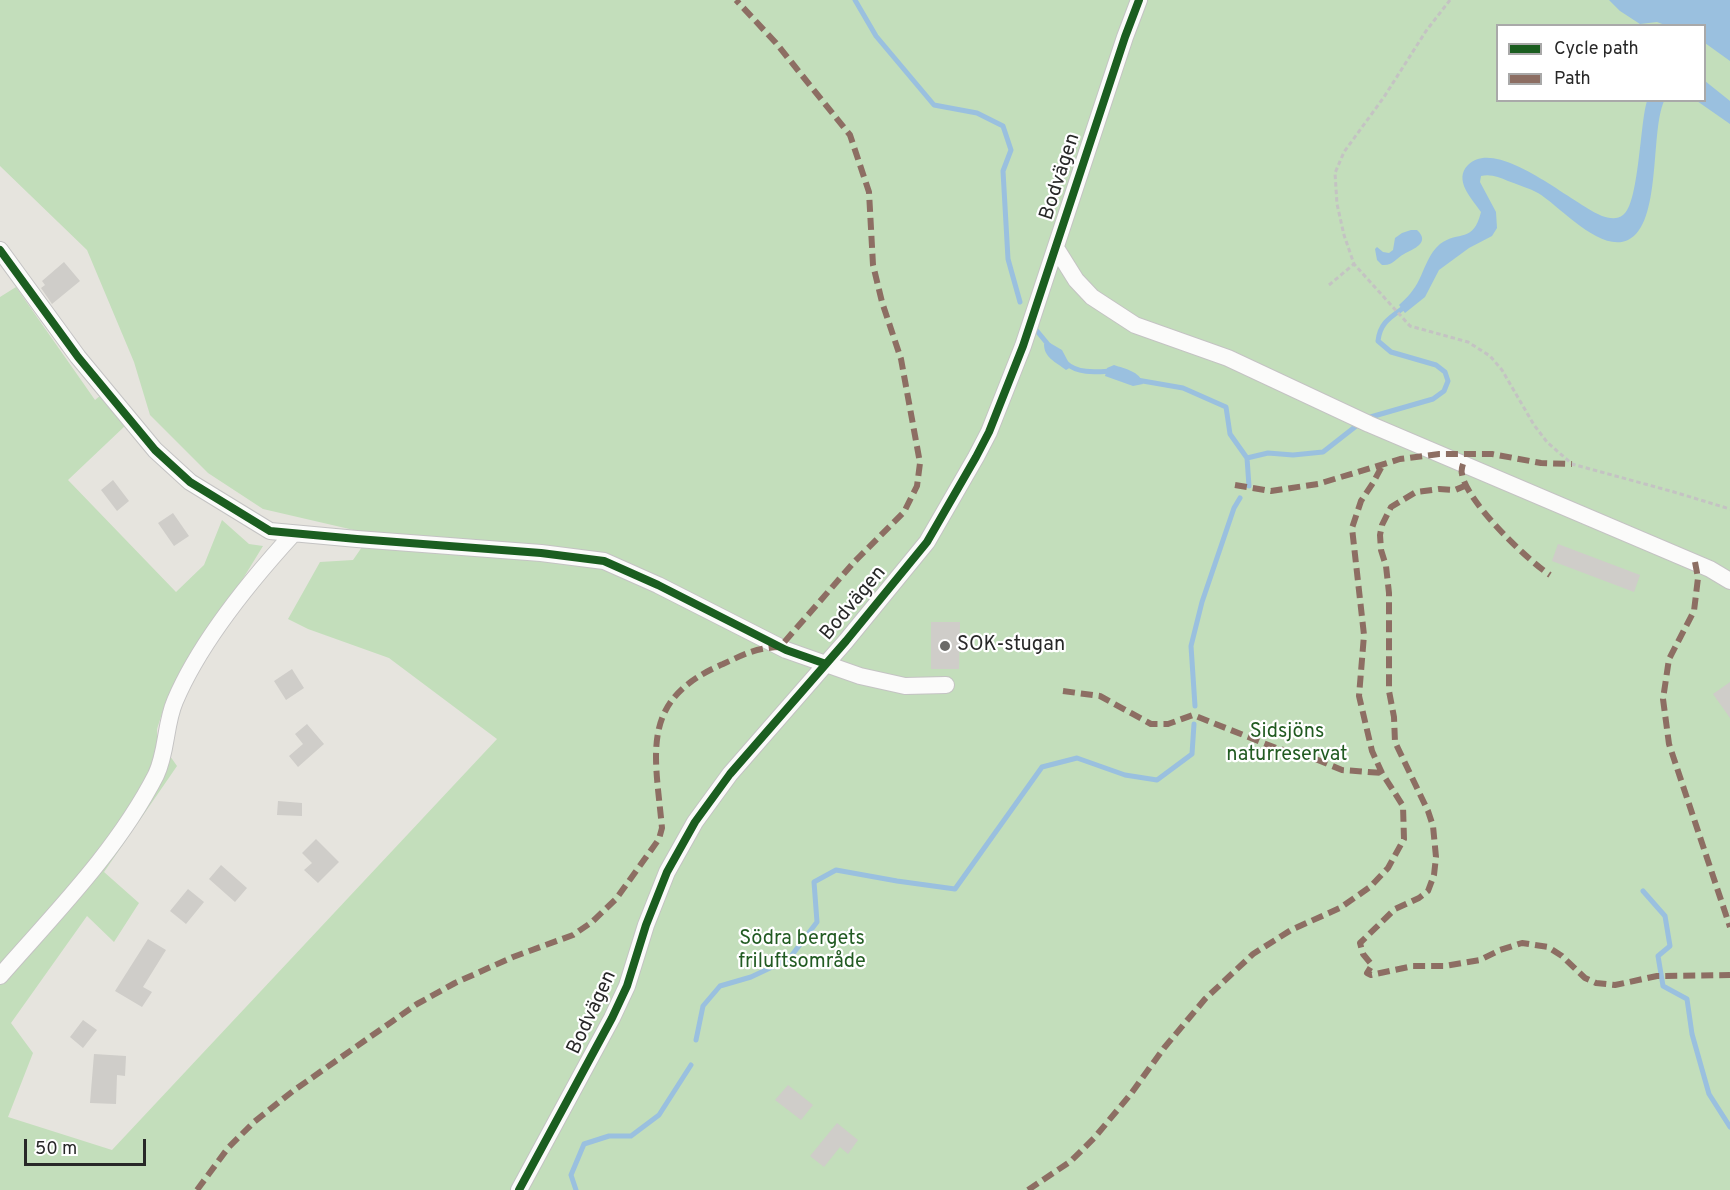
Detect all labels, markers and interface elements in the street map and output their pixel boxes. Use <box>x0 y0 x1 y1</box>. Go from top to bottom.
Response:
legend <box>1496 24 1706 102</box>
text: Cycle path <box>1554 38 1639 61</box>
text: Path <box>1554 68 1591 91</box>
street label: Bodvägen <box>1036 131 1086 223</box>
street label: Bodvägen <box>816 562 892 646</box>
place label: SOK-stugan <box>957 634 1065 658</box>
marker: SOK-stugan <box>938 639 952 653</box>
park label: Sidsjöns naturreservat <box>1226 721 1348 768</box>
park label: Södra bergets friluftsområde <box>738 928 866 975</box>
street label: Bodvägen <box>563 967 623 1059</box>
scale bar <box>27 1127 148 1165</box>
text: 50 m <box>35 1138 77 1161</box>

